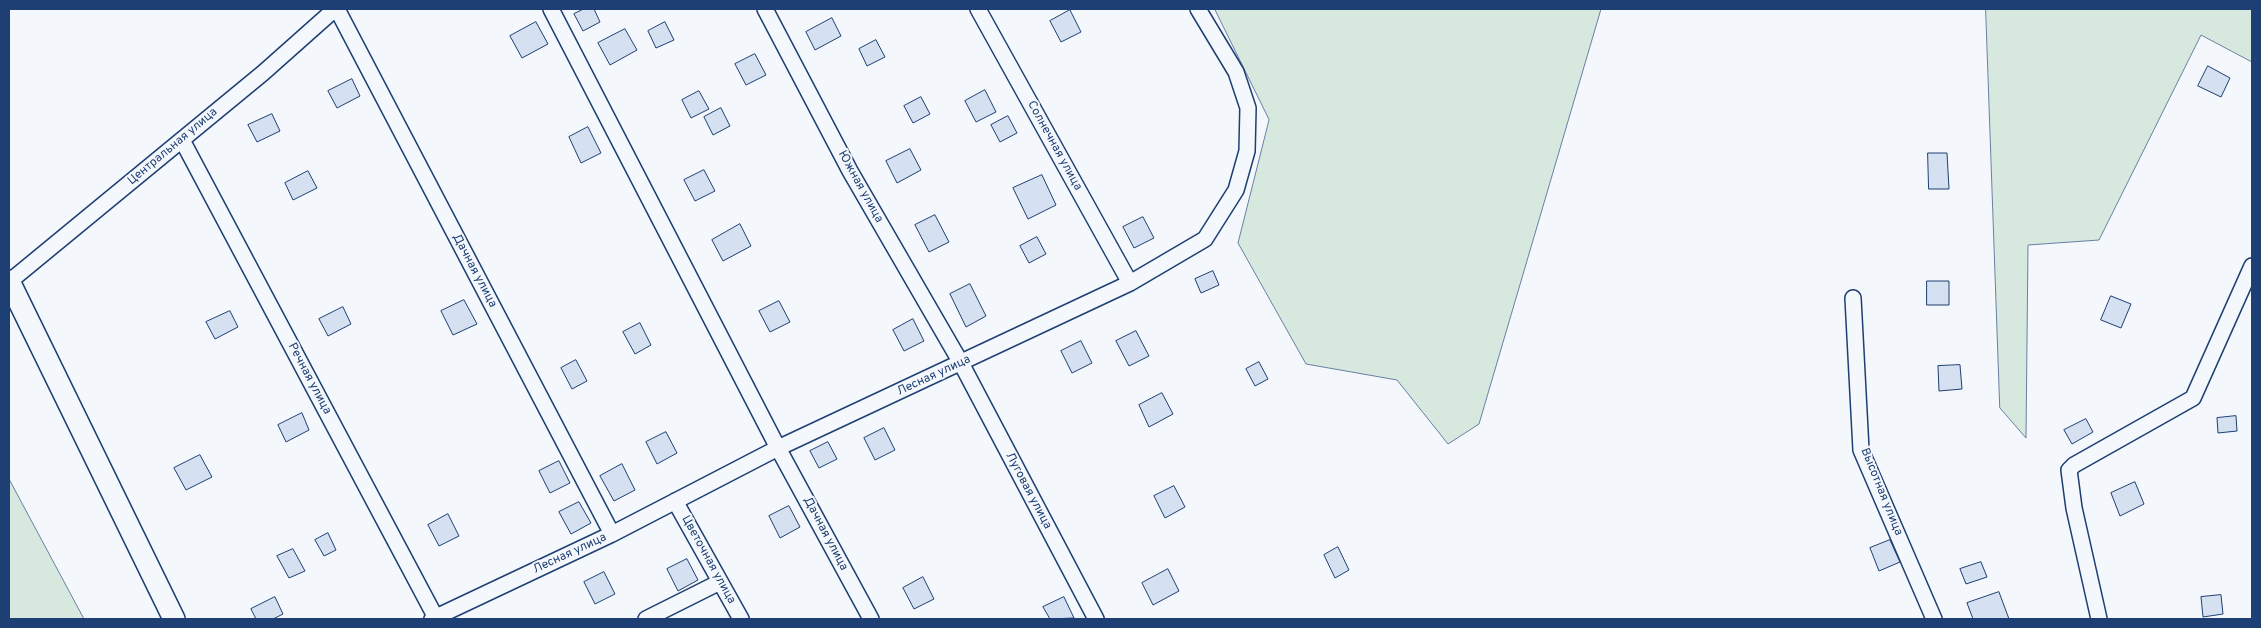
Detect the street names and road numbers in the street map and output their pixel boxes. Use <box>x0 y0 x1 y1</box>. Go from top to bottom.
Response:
street label: Солнечная улица <box>1023 99 1085 193</box>
street label: Центральная улица <box>125 105 221 189</box>
street label: Южная улица <box>834 148 886 226</box>
street label: Дачная улица <box>449 232 499 310</box>
street label: Речная улица <box>284 341 334 417</box>
street label: Лесная улица <box>895 353 973 399</box>
street label: Высотная улица <box>1857 446 1905 538</box>
street label: Луговая улица <box>1002 450 1054 532</box>
street label: Дачная улица <box>800 495 850 573</box>
street label: Цветочная улица <box>678 513 738 607</box>
street label: Лесная улица <box>531 531 609 577</box>

